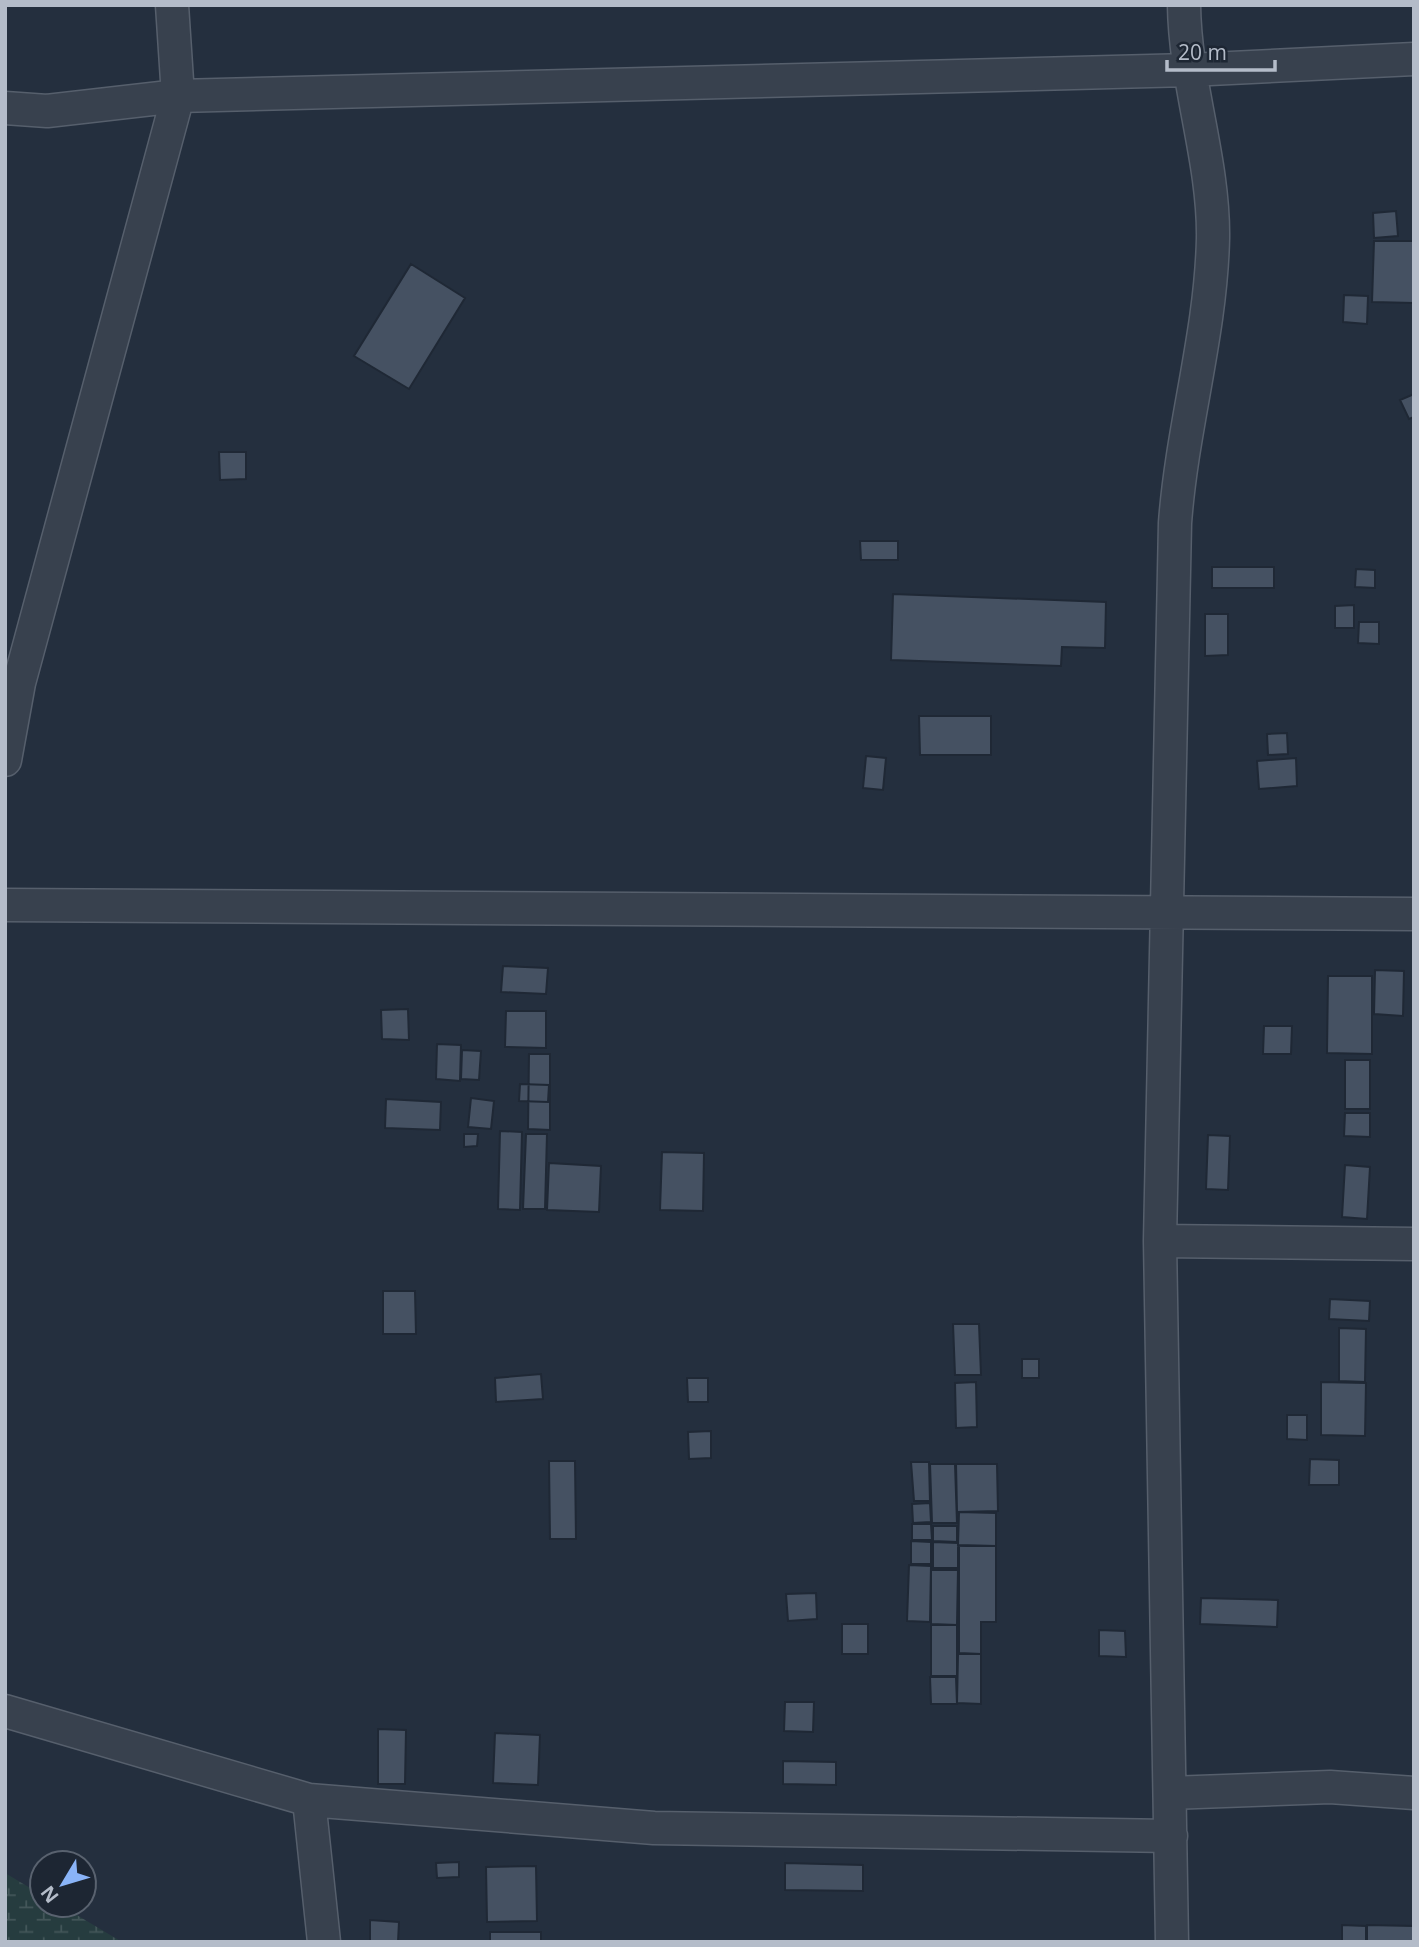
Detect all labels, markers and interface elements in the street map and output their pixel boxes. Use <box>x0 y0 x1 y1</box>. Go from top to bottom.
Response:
scale bar <box>1167 28 1276 72</box>
text: 20 m <box>1178 38 1227 66</box>
north arrow <box>28 1849 98 1919</box>
text: N <box>35 1880 65 1909</box>

